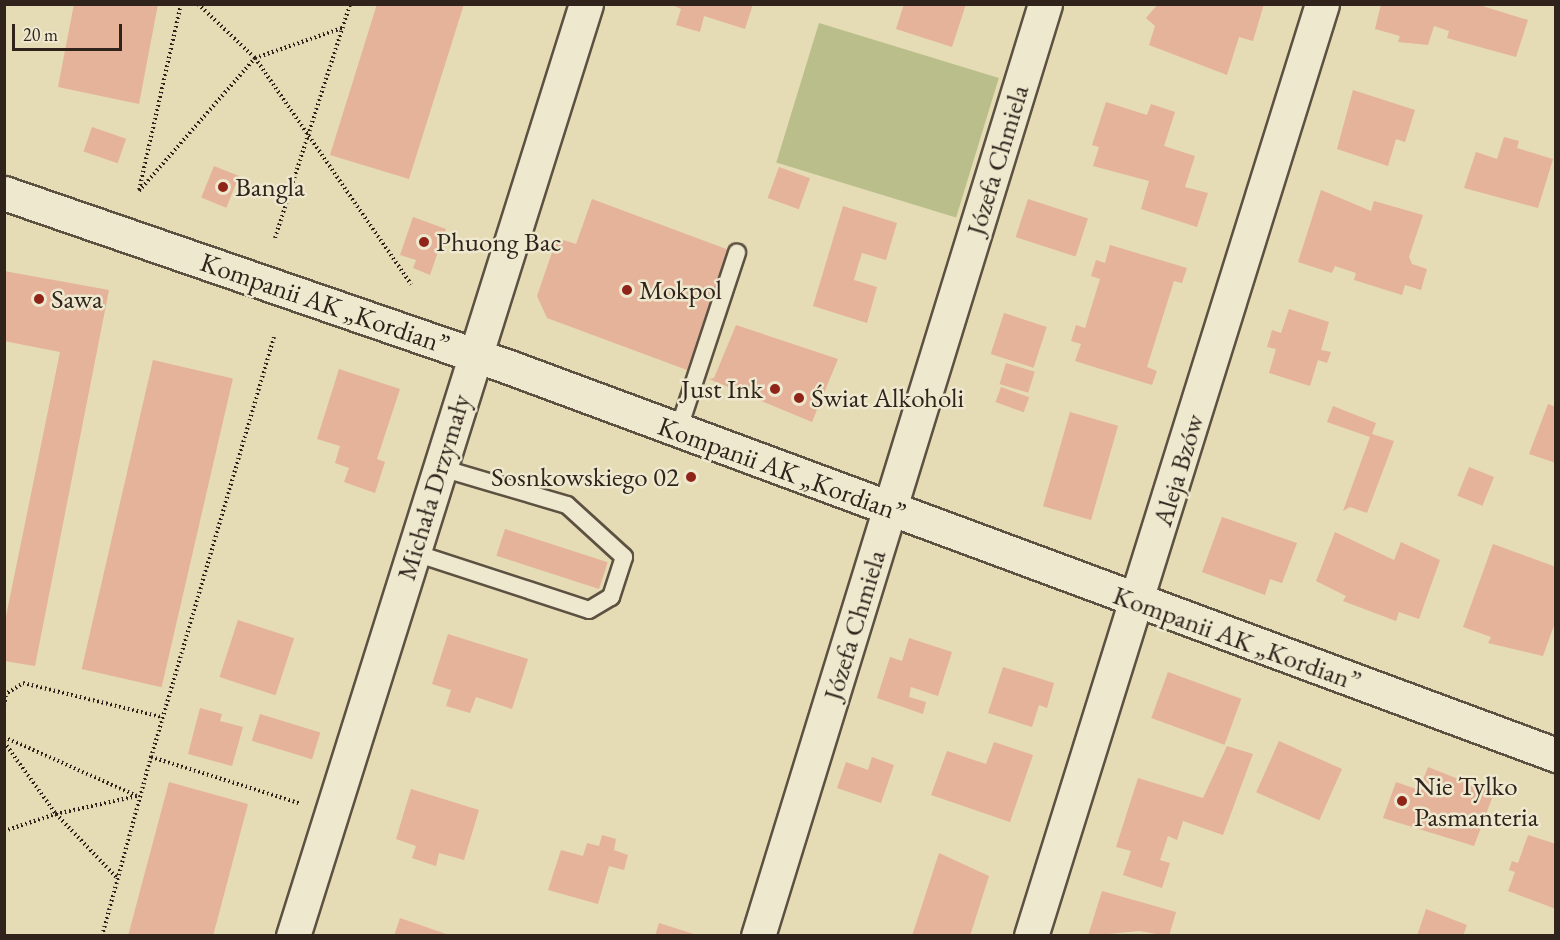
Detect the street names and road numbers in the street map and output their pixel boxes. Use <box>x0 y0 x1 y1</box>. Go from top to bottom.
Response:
street label: Józefa Chmiela <box>959 81 1035 239</box>
street label: Kompanii AK „Kordian” <box>196 245 454 361</box>
street label: Michała Drzymały <box>389 390 477 584</box>
street label: Kompanii AK „Kordian” <box>654 409 910 529</box>
street label: Aleja Bzów <box>1146 410 1210 530</box>
street label: Józefa Chmiela <box>816 546 892 704</box>
street label: Kompanii AK „Kordian” <box>1109 578 1365 698</box>

